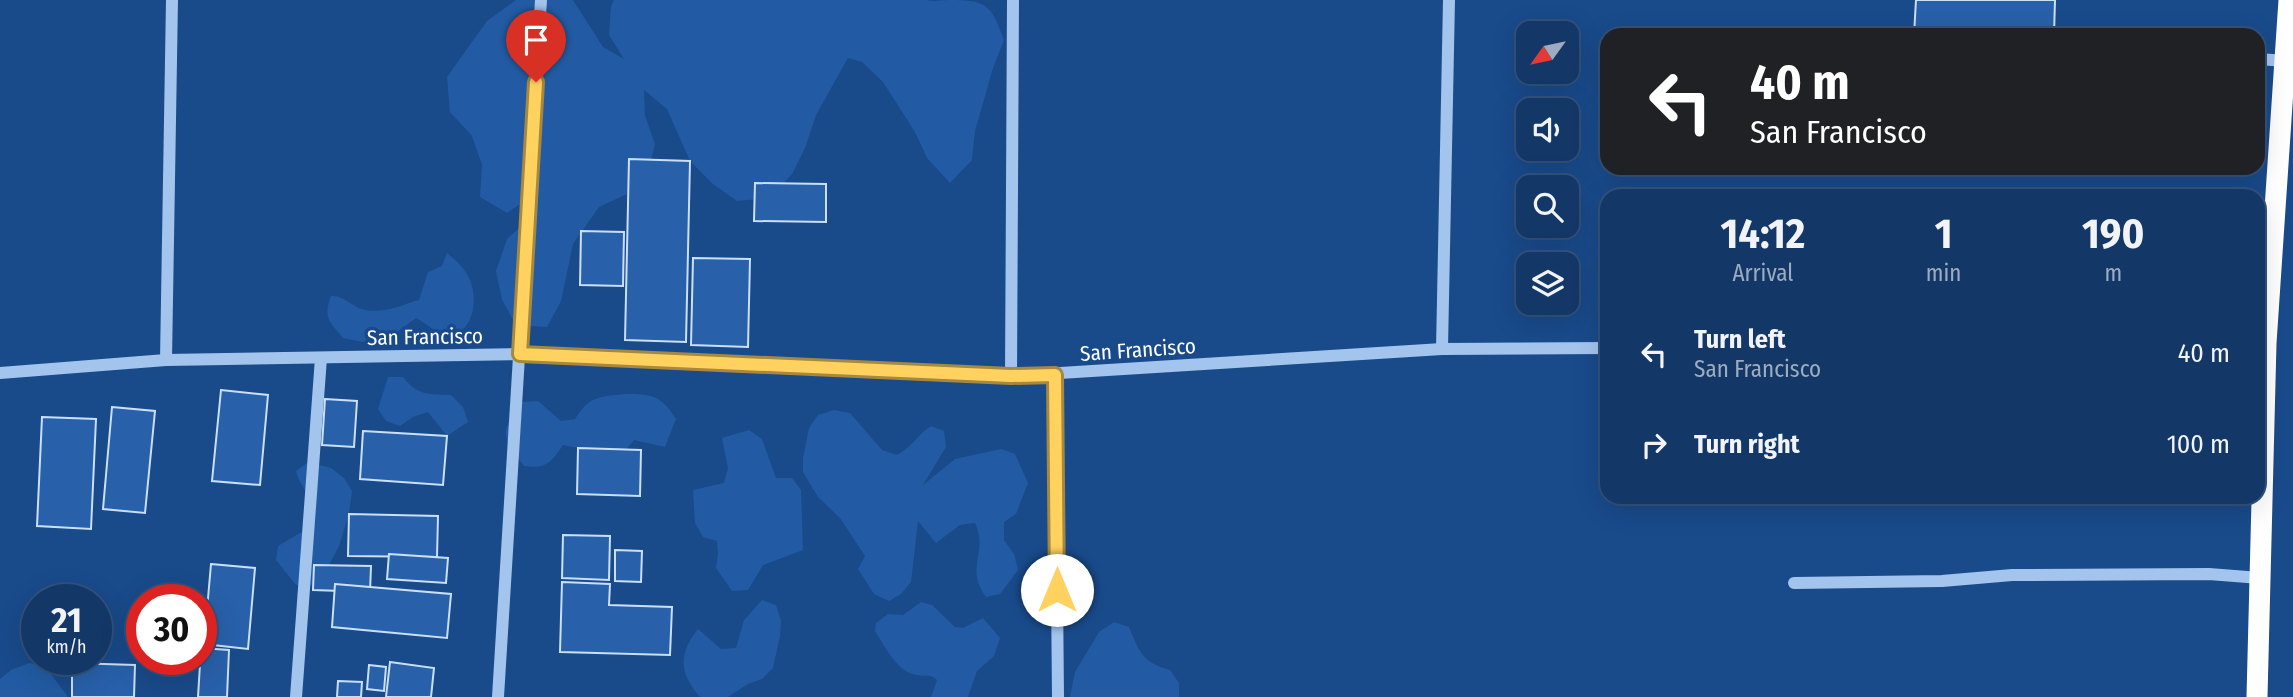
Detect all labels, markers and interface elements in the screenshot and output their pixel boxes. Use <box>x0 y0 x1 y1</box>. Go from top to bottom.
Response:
pin <box>506 10 566 82</box>
icon: arrive <box>517 21 555 59</box>
north arrow <box>1516 21 1578 84</box>
map controls <box>1516 21 1579 315</box>
text: 40 m <box>1750 53 1850 112</box>
icon: left <box>1635 56 1726 147</box>
button: sound <box>1516 98 1579 161</box>
text: San Francisco <box>1750 113 1927 151</box>
button: search <box>1516 175 1579 238</box>
text: 14:12 <box>1721 209 1805 259</box>
text: 1 <box>1935 209 1953 259</box>
text: 190 <box>2082 209 2144 259</box>
button: layers <box>1516 252 1579 315</box>
text: Arrival <box>1732 259 1793 287</box>
text: min <box>1926 259 1961 287</box>
text: m <box>2104 259 2122 287</box>
street label: San Francisco <box>367 323 483 351</box>
text: Turn left <box>1694 324 1786 355</box>
street label: San Francisco <box>1079 333 1197 367</box>
icon: left <box>1635 335 1673 373</box>
text: 40 m <box>2178 338 2230 369</box>
text: San Francisco <box>1694 355 1821 383</box>
icon: right <box>1635 426 1673 464</box>
text: Turn right <box>1694 429 1800 460</box>
text: 100 m <box>2167 429 2230 460</box>
position arrow <box>1020 553 1094 627</box>
speed limit sign: 30 <box>126 584 217 675</box>
text: 21 <box>51 599 82 641</box>
text: km/h <box>46 636 87 658</box>

